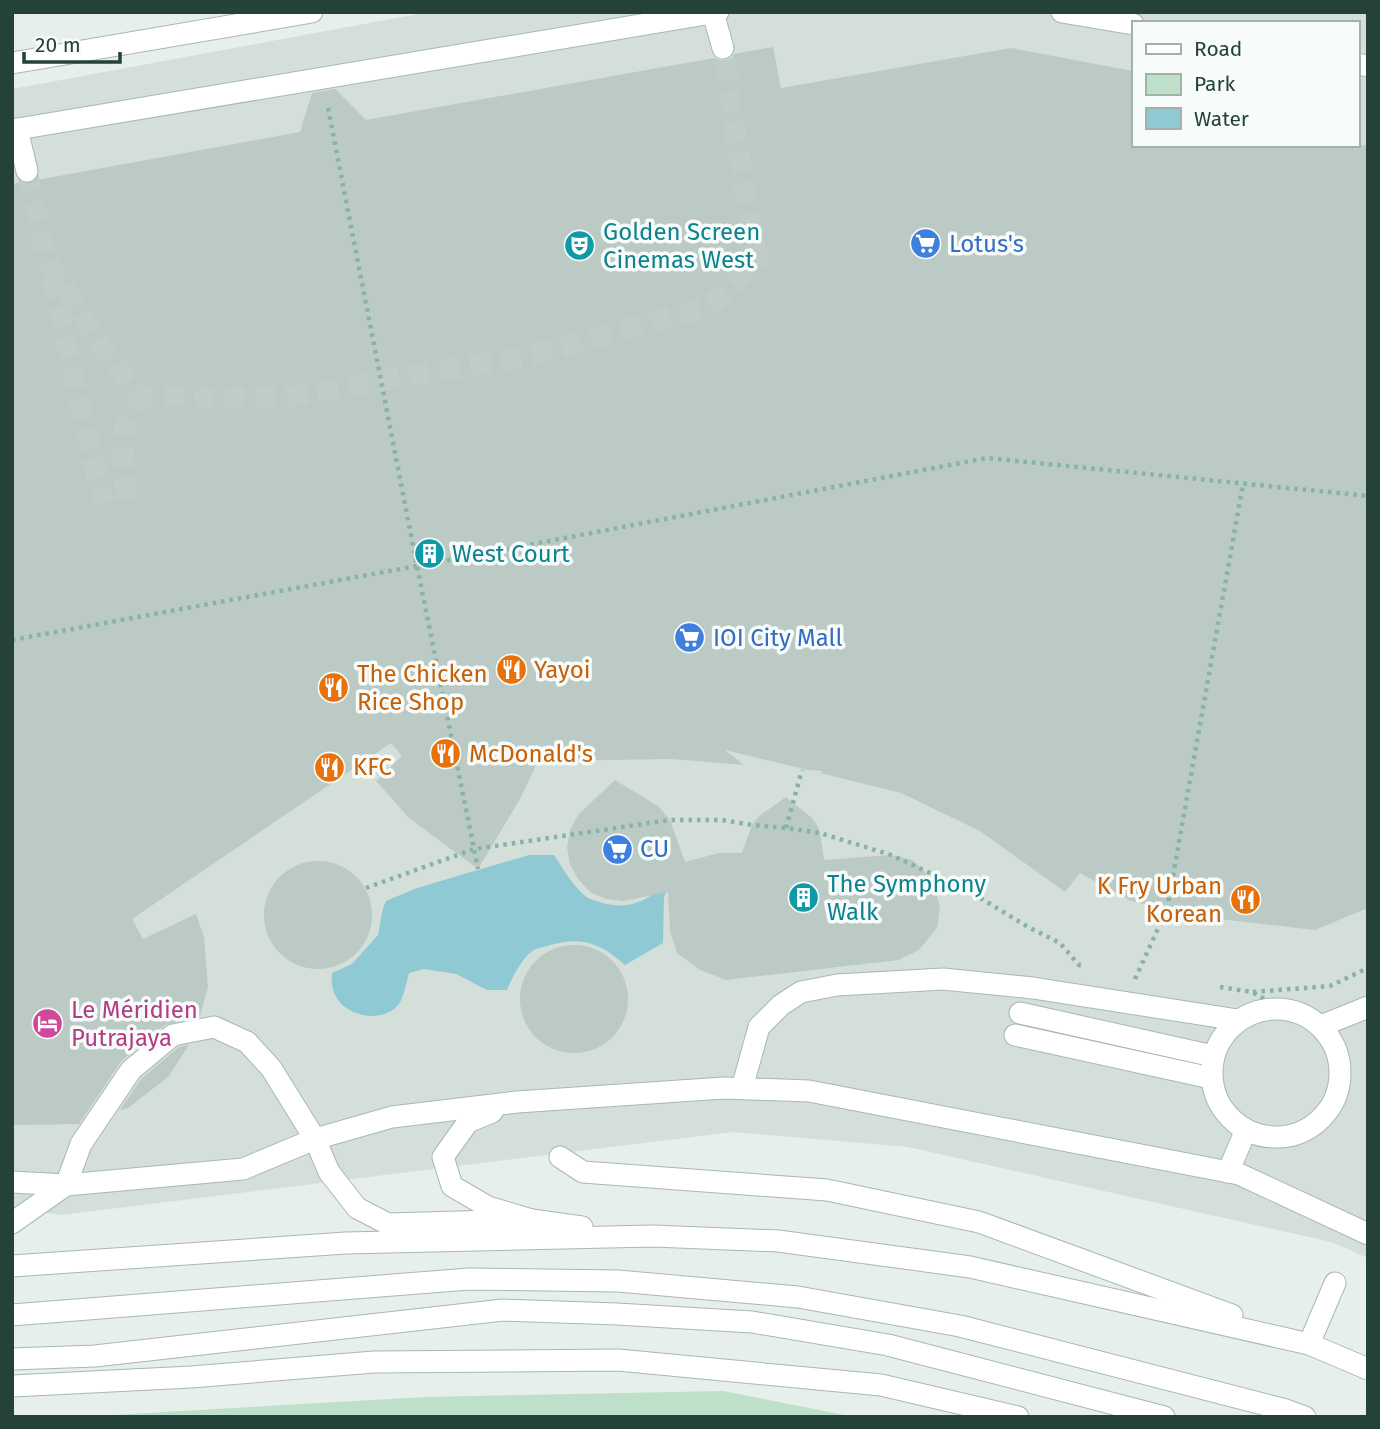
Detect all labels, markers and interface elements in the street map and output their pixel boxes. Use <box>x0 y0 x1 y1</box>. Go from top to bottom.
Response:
scale bar <box>24 21 121 65</box>
legend <box>1132 21 1359 147</box>
text: 20 m <box>35 32 81 58</box>
text: Road <box>1194 36 1242 62</box>
text: Park <box>1194 71 1236 97</box>
text: Water <box>1194 106 1249 132</box>
place label: Golden Screen Cinemas West <box>603 218 760 274</box>
supermarket icon: Lotus's <box>909 227 943 261</box>
theatre icon: Golden Screen Cinemas West <box>563 229 597 263</box>
place label: Lotus's <box>949 230 1024 258</box>
building icon: West Court <box>412 537 446 571</box>
place label: West Court <box>452 540 570 568</box>
supermarket icon: IOI City Mall <box>673 621 707 655</box>
place label: IOI City Mall <box>713 624 843 652</box>
restaurant icon: Yayoi <box>494 653 528 687</box>
place label: Yayoi <box>534 656 591 684</box>
place label: The Chicken Rice Shop <box>357 660 488 716</box>
restaurant icon: The Chicken Rice Shop <box>317 671 351 705</box>
restaurant icon: McDonald's <box>429 737 463 771</box>
place label: McDonald's <box>469 740 593 768</box>
restaurant icon: KFC <box>313 750 347 784</box>
place label: KFC <box>353 753 392 781</box>
supermarket icon: CU <box>600 832 634 866</box>
place label: CU <box>640 835 669 863</box>
place label: The Symphony Walk <box>827 870 986 926</box>
place label: K Fry Urban Korean <box>1097 872 1222 928</box>
building icon: The Symphony Walk <box>787 881 821 915</box>
restaurant icon: K Fry Urban Korean <box>1228 883 1262 917</box>
place label: Le Méridien Putrajaya <box>71 996 198 1052</box>
hotel icon: Le Méridien Putrajaya <box>31 1007 65 1041</box>

